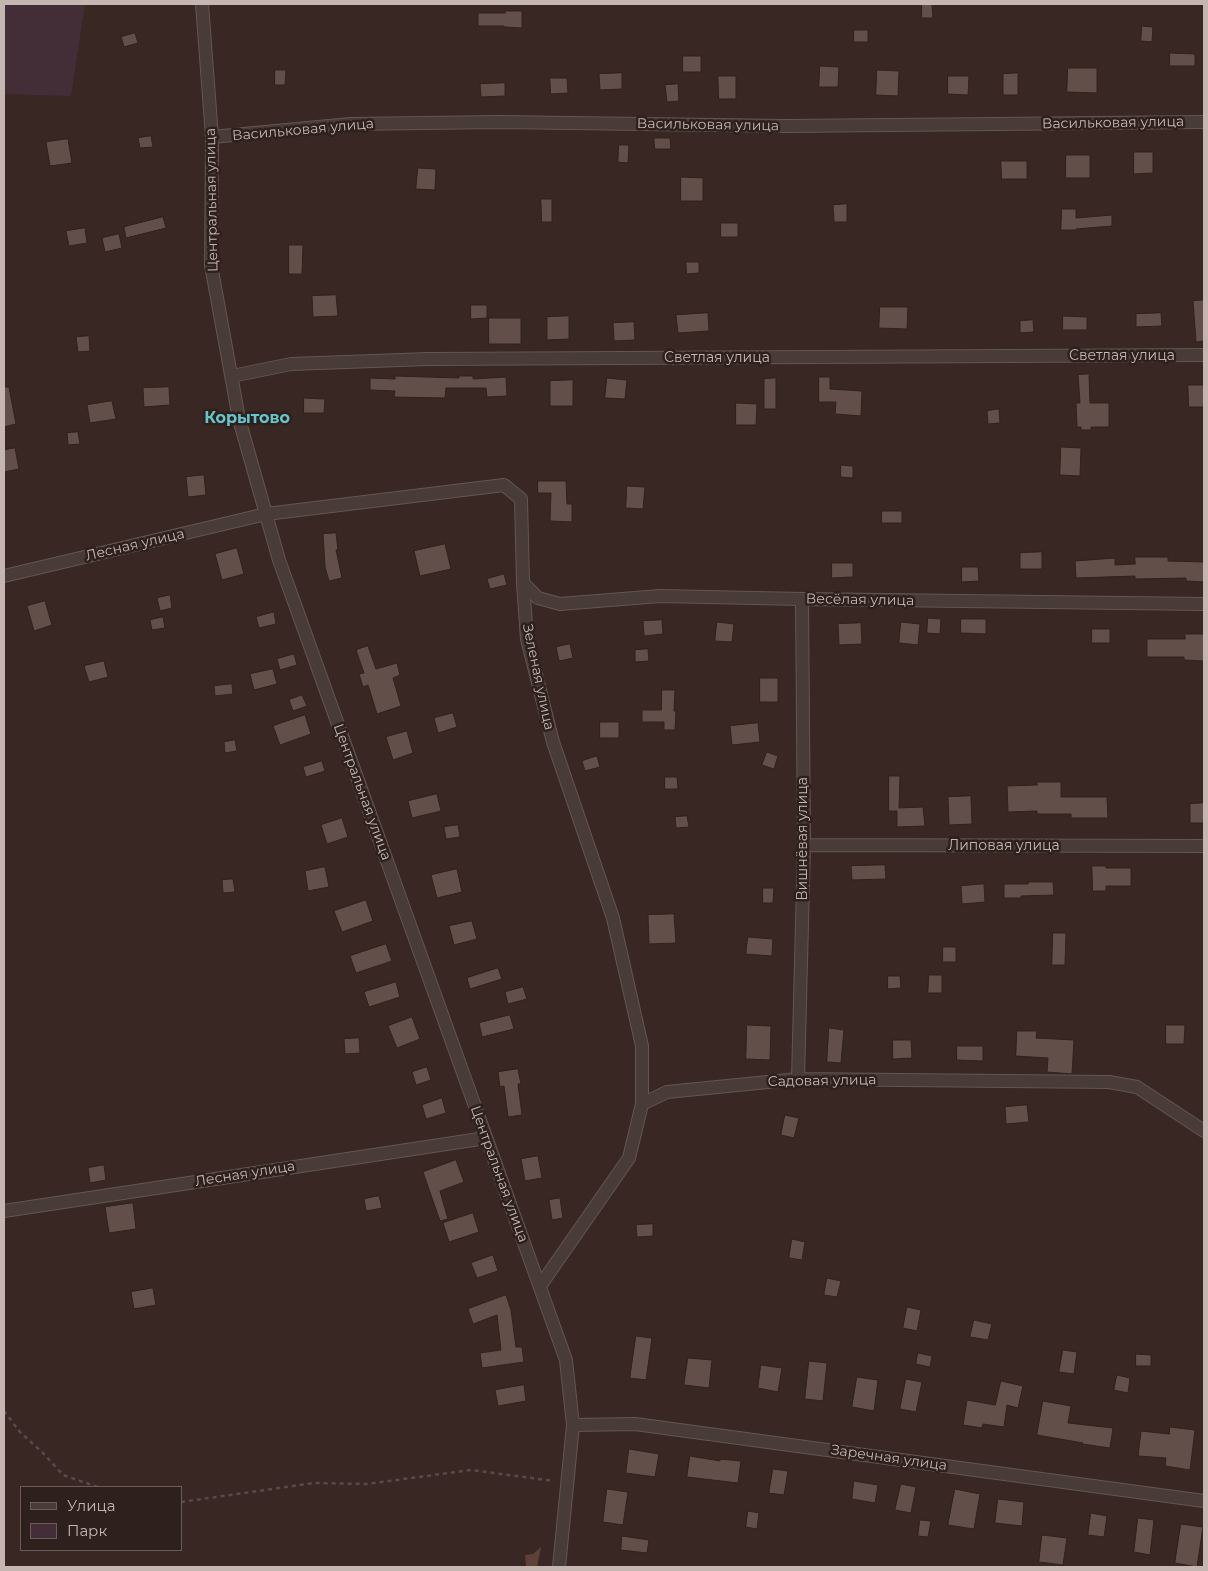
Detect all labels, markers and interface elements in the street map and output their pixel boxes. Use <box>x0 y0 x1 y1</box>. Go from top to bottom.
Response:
street label: Васильковая улица <box>1042 113 1184 133</box>
street label: Васильковая улица <box>231 115 375 145</box>
street label: Васильковая улица <box>637 115 779 135</box>
street label: Центральная улица <box>202 128 222 272</box>
street label: Светлая улица <box>1069 348 1175 364</box>
street label: Светлая улица <box>664 350 770 366</box>
district label: Корытово <box>204 408 290 428</box>
street label: Лесная улица <box>84 525 186 565</box>
street label: Весёлая улица <box>806 591 914 609</box>
street label: Зеленая улица <box>519 622 557 732</box>
street label: Центральная улица <box>329 721 395 863</box>
street label: Вишнёвая улица <box>795 777 811 901</box>
street label: Липовая улица <box>948 838 1060 854</box>
street label: Садовая улица <box>768 1072 876 1090</box>
street label: Центральная улица <box>466 1103 532 1245</box>
street label: Лесная улица <box>194 1158 296 1190</box>
street label: Заречная улица <box>830 1442 948 1474</box>
legend <box>20 1486 182 1551</box>
text: Улица <box>67 1496 115 1515</box>
text: Парк <box>67 1521 107 1540</box>

